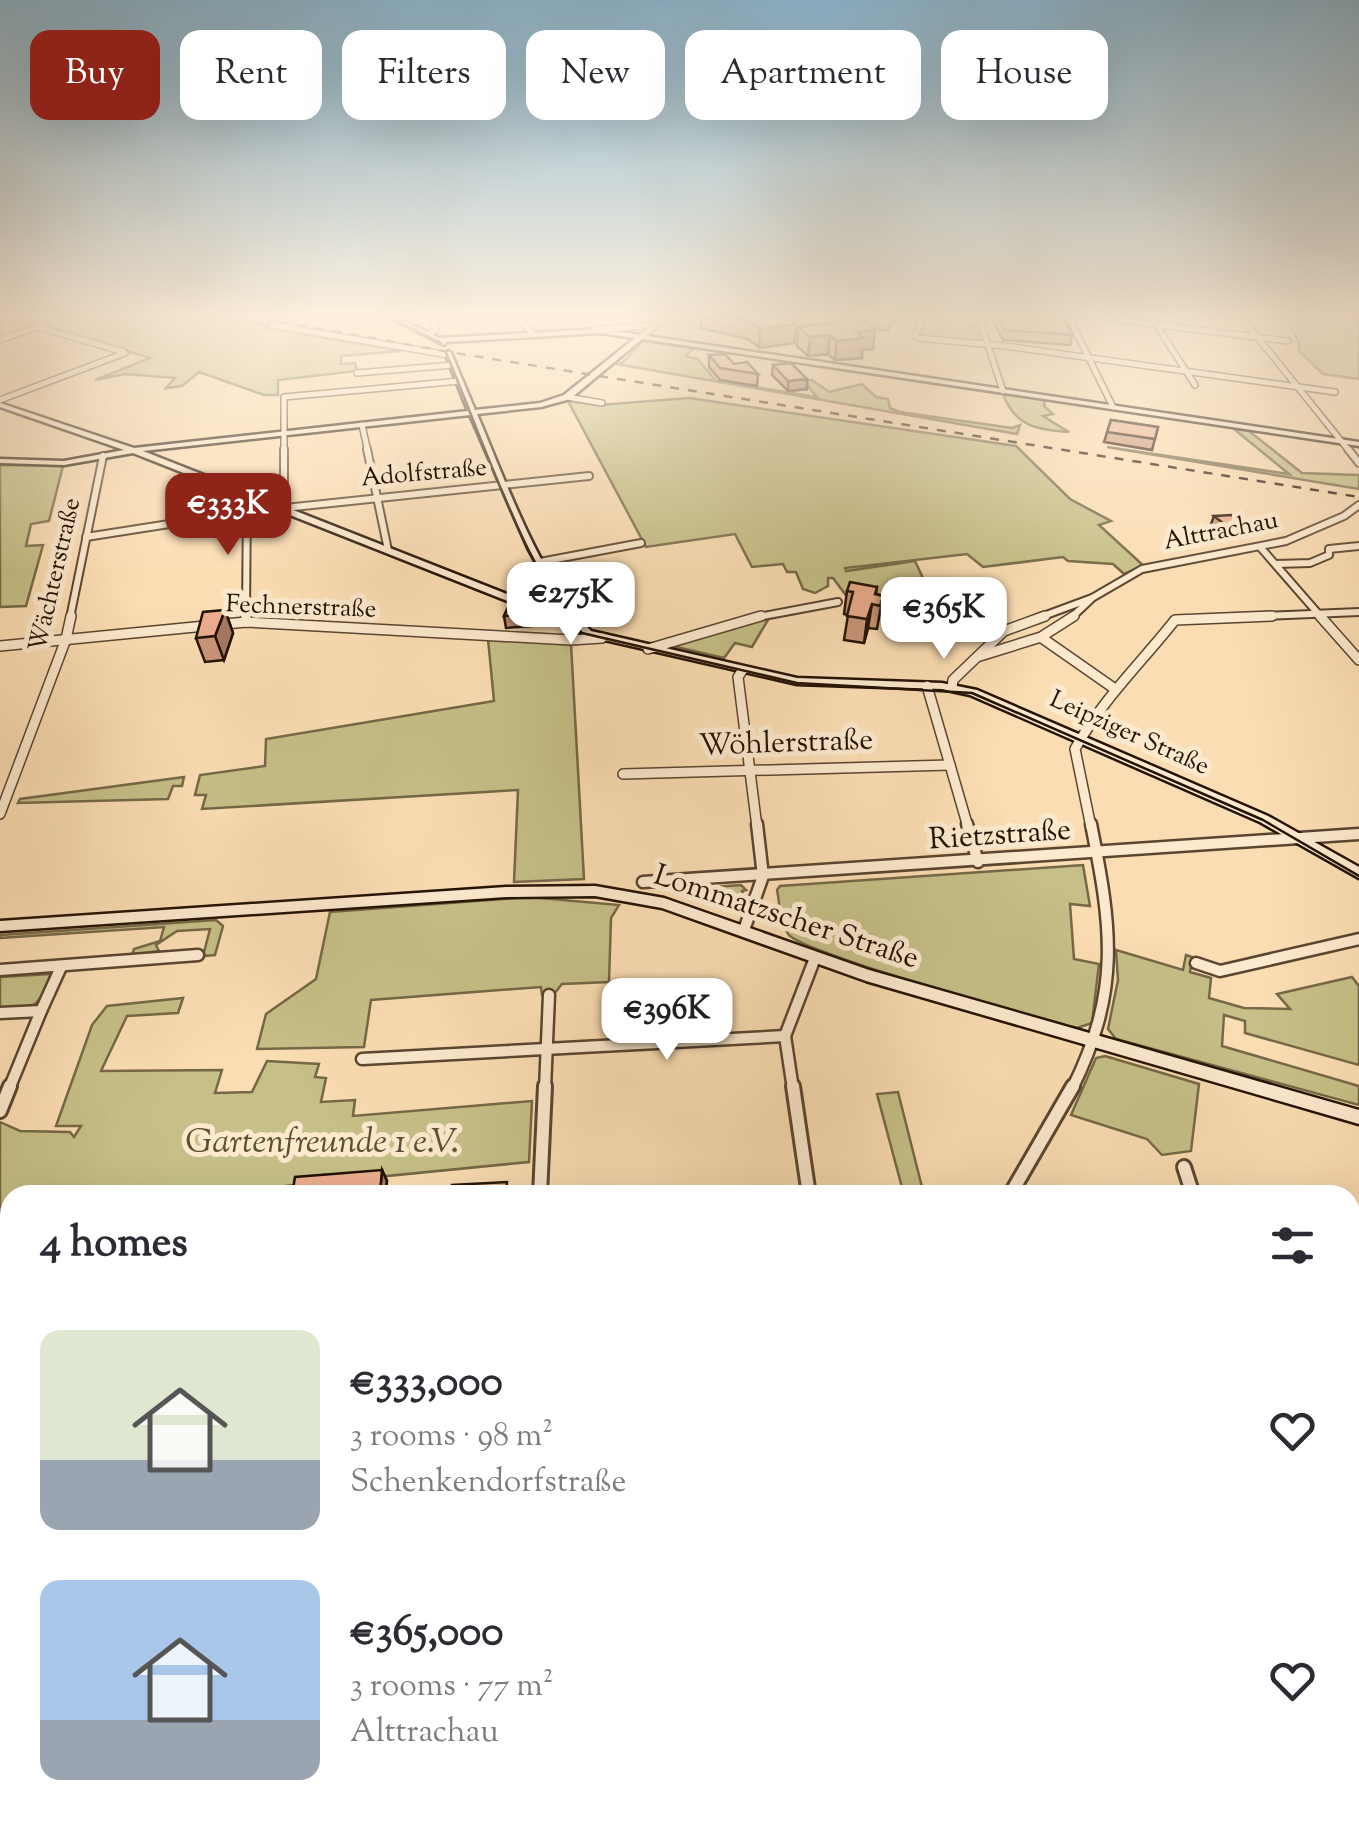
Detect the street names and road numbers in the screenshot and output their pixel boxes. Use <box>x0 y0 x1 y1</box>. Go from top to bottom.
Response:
street label: Adolfstraße <box>360 451 488 497</box>
street label: Wächterstraße <box>21 495 91 655</box>
street label: Alttrachau <box>1161 503 1281 561</box>
street label: Fechnerstraße <box>225 587 377 629</box>
street label: Leipziger Straße <box>1043 683 1215 785</box>
street label: Wöhlerstraße <box>698 719 874 769</box>
street label: Rietzstraße <box>928 810 1072 862</box>
street label: Lommatzscher Straße <box>648 855 924 981</box>

